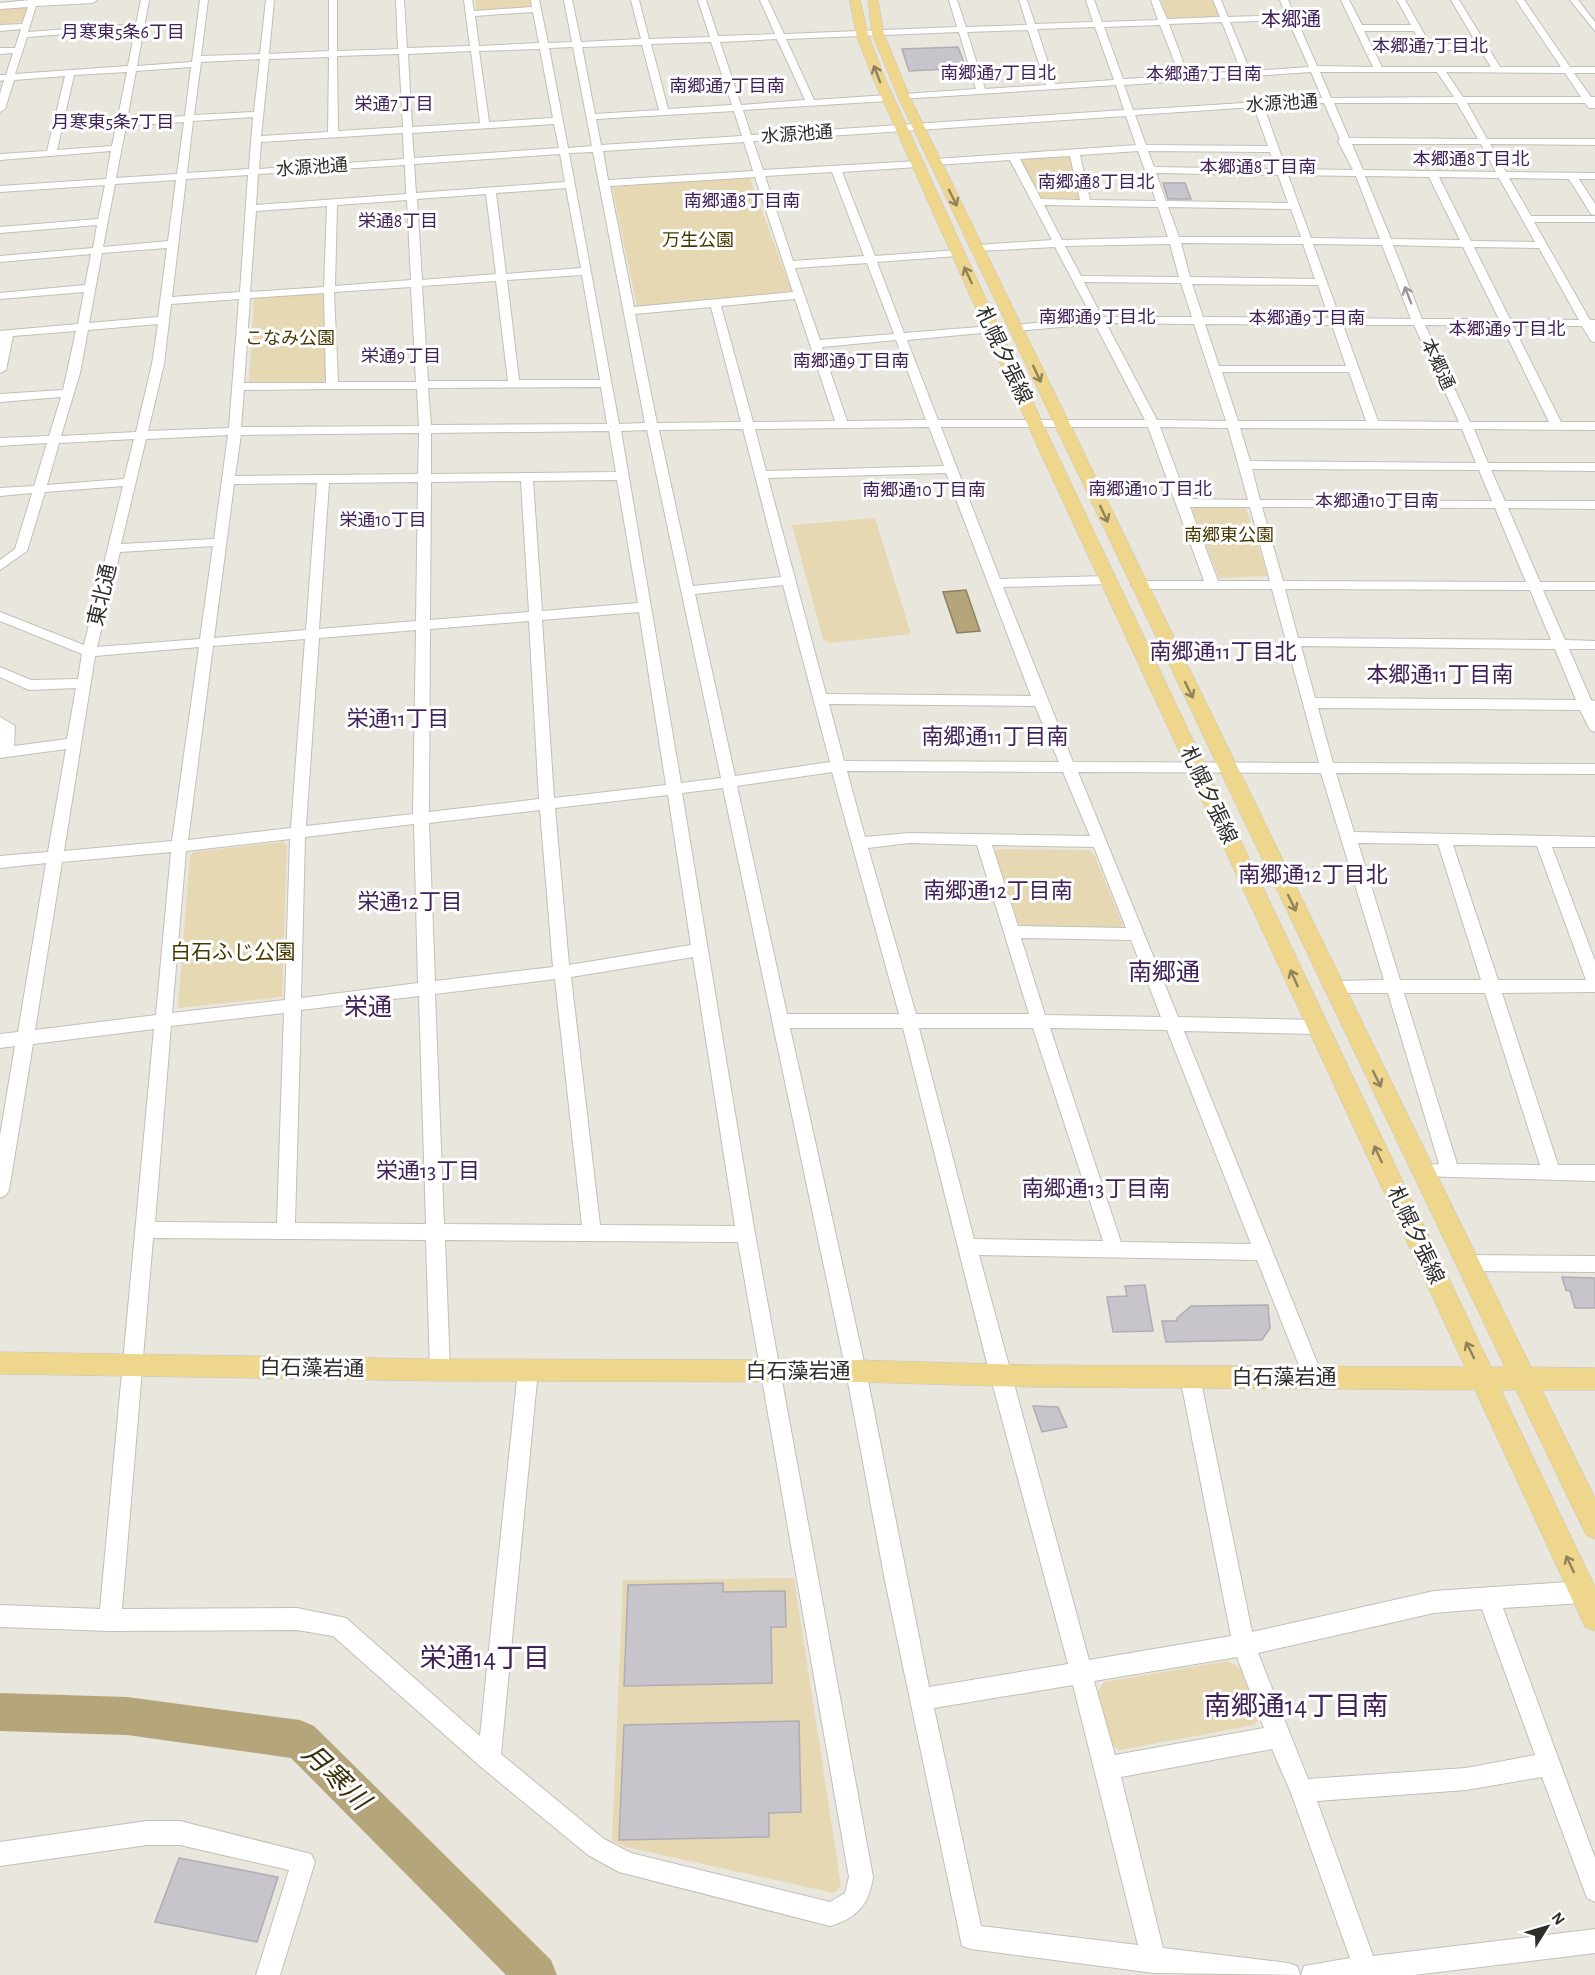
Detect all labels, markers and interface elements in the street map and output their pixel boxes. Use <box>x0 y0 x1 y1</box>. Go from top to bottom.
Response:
district label: 本郷通 <box>1261 9 1321 30</box>
district label: 月寒東5条6丁目 <box>61 23 185 42</box>
district label: 本郷通7丁目北 <box>1372 36 1488 56</box>
district label: 南郷通7丁目北 <box>940 63 1056 83</box>
one-way arrow <box>871 65 882 84</box>
district label: 本郷通7丁目南 <box>1146 65 1262 84</box>
district label: 南郷通7丁目南 <box>669 77 785 96</box>
street label: 水源池通 <box>1246 92 1318 115</box>
district label: 栄通7丁目 <box>354 95 434 114</box>
district label: 月寒東5条7丁目 <box>51 113 175 132</box>
street label: 水源池通 <box>760 123 834 146</box>
district label: 本郷通8丁目北 <box>1413 149 1529 169</box>
street label: 水源池通 <box>275 156 349 179</box>
district label: 本郷通8丁目南 <box>1200 158 1316 177</box>
district label: 南郷通8丁目北 <box>1038 172 1154 192</box>
one-way arrow <box>948 189 960 207</box>
district label: 南郷通8丁目南 <box>684 192 800 211</box>
district label: 栄通8丁目 <box>358 212 438 231</box>
park label: 万生公園 <box>662 231 734 250</box>
one-way arrow <box>961 266 972 284</box>
one-way arrow <box>1402 286 1413 305</box>
street label: 札幌夕張線 <box>972 303 1036 407</box>
district label: 南郷通9丁目北 <box>1039 307 1155 327</box>
district label: 本郷通9丁目南 <box>1249 309 1365 328</box>
district label: 本郷通9丁目北 <box>1449 319 1565 339</box>
park label: こなみ公園 <box>245 329 335 348</box>
street label: 本郷通 <box>1418 336 1458 393</box>
district label: 栄通9丁目 <box>361 347 441 366</box>
district label: 南郷通9丁目南 <box>793 352 909 371</box>
one-way arrow <box>1031 365 1043 383</box>
district label: 南郷通10丁目北 <box>1088 479 1212 499</box>
district label: 南郷通10丁目南 <box>862 481 986 500</box>
district label: 本郷通10丁目南 <box>1315 492 1439 511</box>
one-way arrow <box>1099 505 1111 523</box>
district label: 栄通10丁目 <box>339 511 427 530</box>
park label: 南郷東公園 <box>1184 526 1274 545</box>
street label: 東北通 <box>84 562 120 628</box>
district label: 南郷通11丁目北 <box>1149 640 1297 663</box>
district label: 本郷通11丁目南 <box>1366 663 1514 686</box>
one-way arrow <box>1184 680 1195 698</box>
district label: 栄通11丁目 <box>346 707 450 730</box>
district label: 南郷通11丁目南 <box>921 725 1069 748</box>
street label: 札幌夕張線 <box>1177 743 1241 847</box>
district label: 南郷通12丁目北 <box>1238 863 1388 886</box>
district label: 南郷通12丁目南 <box>923 879 1073 902</box>
district label: 栄通12丁目 <box>357 890 463 913</box>
one-way arrow <box>1287 894 1299 912</box>
park label: 白石ふじ公園 <box>170 941 296 963</box>
district label: 南郷通 <box>1128 959 1200 985</box>
one-way arrow <box>1288 969 1299 987</box>
district label: 栄通 <box>344 995 392 1020</box>
one-way arrow <box>1372 1069 1383 1087</box>
one-way arrow <box>1371 1146 1383 1164</box>
district label: 栄通13丁目 <box>376 1159 480 1182</box>
district label: 南郷通13丁目南 <box>1022 1177 1170 1200</box>
street label: 札幌夕張線 <box>1384 1183 1448 1287</box>
one-way arrow <box>1464 1341 1475 1359</box>
street label: 白石藻岩通 <box>259 1356 365 1380</box>
street label: 白石藻岩通 <box>746 1360 851 1382</box>
street label: 白石藻岩通 <box>1232 1366 1337 1388</box>
one-way arrow <box>1564 1556 1576 1574</box>
district label: 栄通14丁目 <box>420 1644 550 1672</box>
district label: 南郷通14丁目南 <box>1204 1692 1388 1720</box>
water label: 月寒川 <box>297 1739 377 1817</box>
north arrow <box>1517 1897 1577 1957</box>
text: N <box>1548 1909 1568 1928</box>

